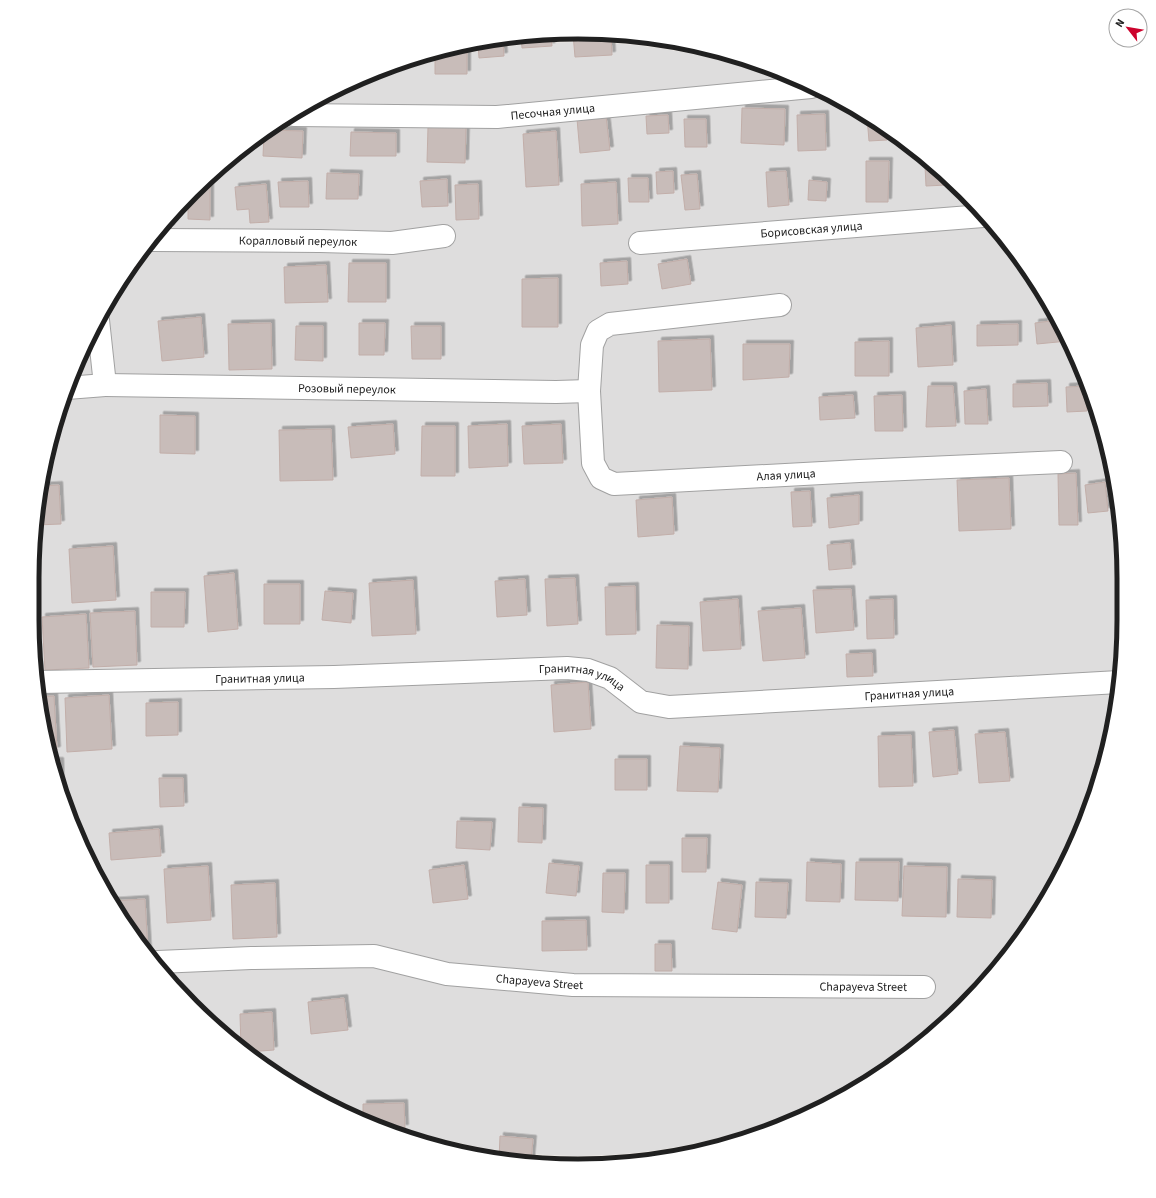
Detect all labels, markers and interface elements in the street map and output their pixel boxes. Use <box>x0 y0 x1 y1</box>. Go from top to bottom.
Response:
north arrow <box>1108 8 1148 48</box>
text: N <box>1112 16 1128 30</box>
street label: Песочная улица <box>510 100 596 125</box>
street label: Борисовская улица <box>760 218 863 242</box>
street label: Коралловый переулок <box>239 233 357 251</box>
street label: Розовый переулок <box>298 380 396 399</box>
street label: Алая улица <box>756 465 816 485</box>
street label: Гранитная улица <box>539 660 628 696</box>
street label: Гранитная улица <box>215 669 305 688</box>
street label: Гранитная улица <box>864 683 955 705</box>
street label: Chapayeva Street <box>495 970 583 994</box>
street label: Chapayeva Street <box>819 978 907 996</box>

